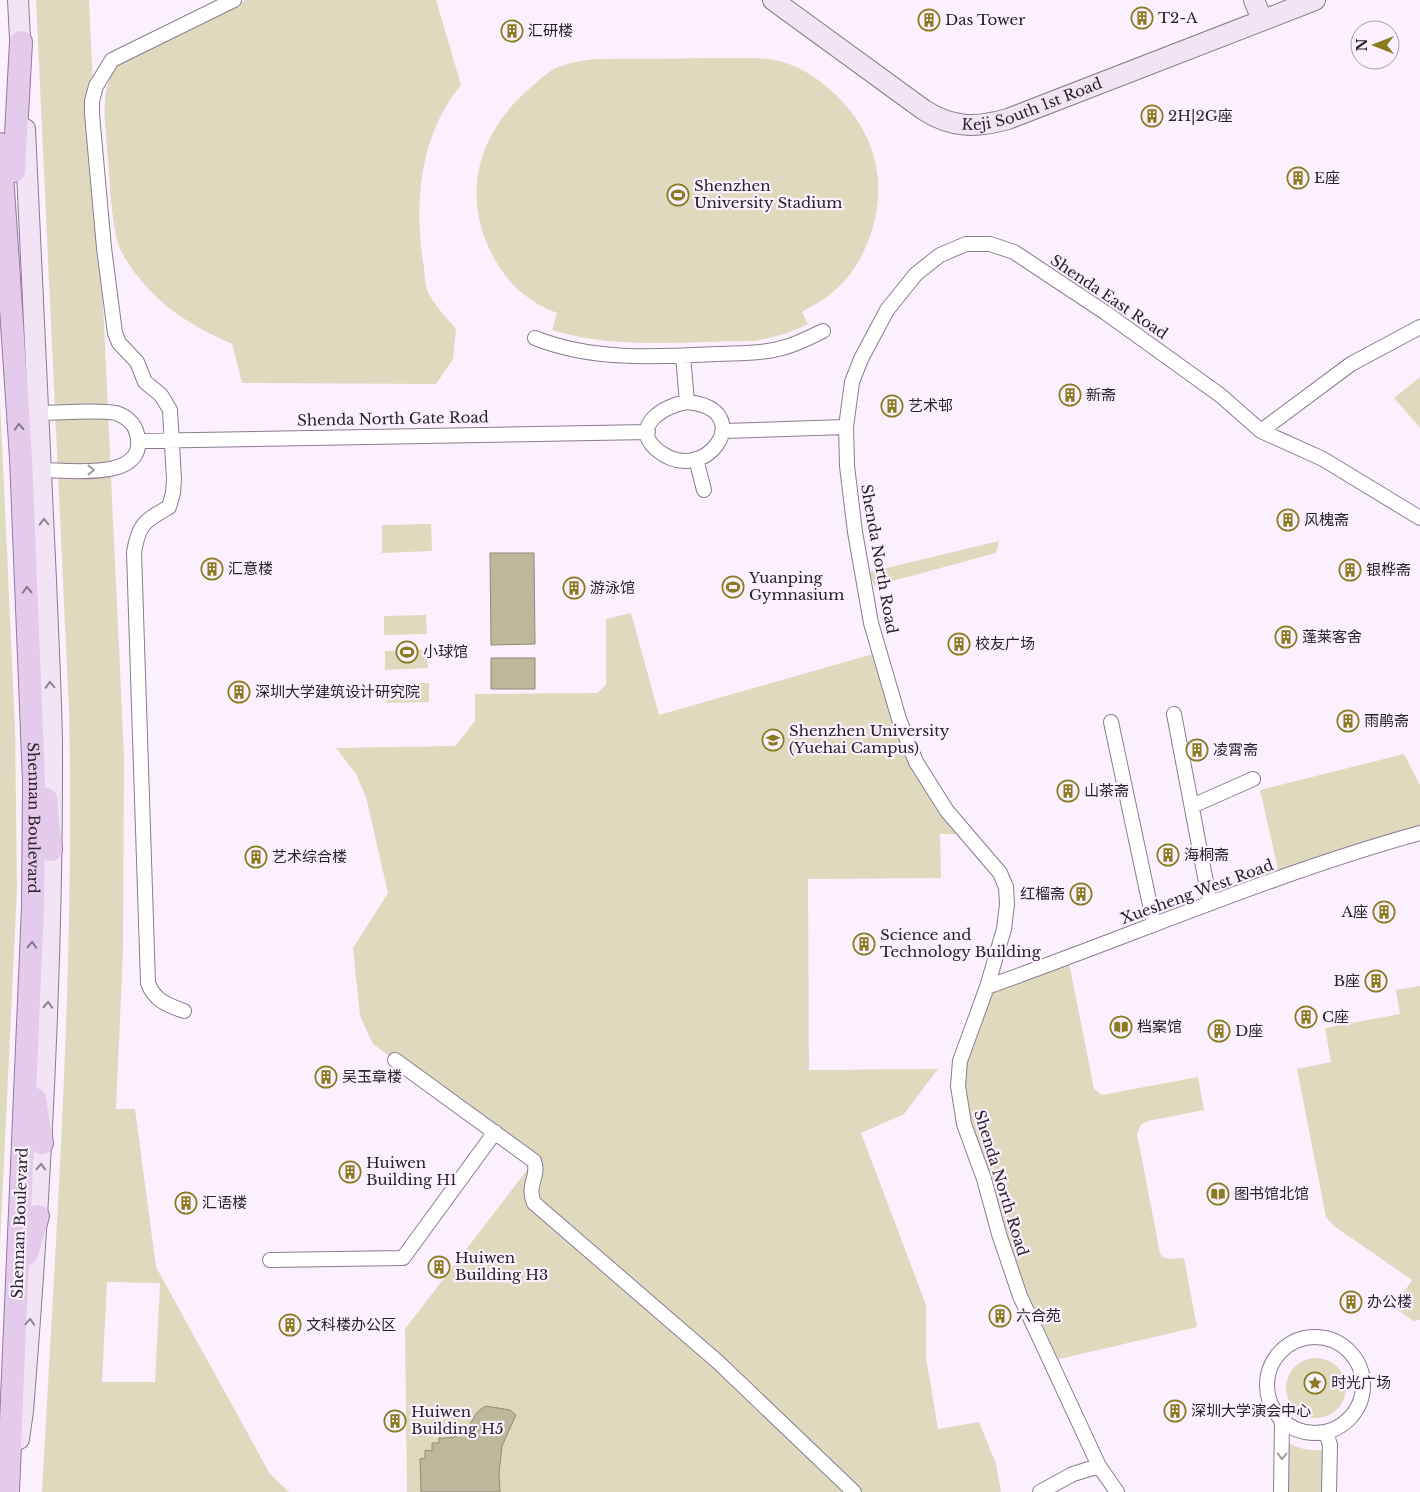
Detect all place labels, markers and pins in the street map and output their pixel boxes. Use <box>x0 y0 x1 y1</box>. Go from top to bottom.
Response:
building icon: T2-A <box>1130 6 1154 30</box>
building icon: Das Tower <box>917 8 941 32</box>
place label: T2-A <box>1158 8 1198 27</box>
place label: Das Tower <box>945 10 1026 29</box>
building icon: 汇研楼 <box>500 19 524 43</box>
place label: 汇研楼 <box>528 21 573 40</box>
building icon: 2H|2G座 <box>1140 104 1164 128</box>
place label: 2H|2G座 <box>1168 106 1233 125</box>
building icon: E座 <box>1286 166 1310 190</box>
place label: E座 <box>1314 168 1340 187</box>
place label: Shenzhen University Stadium <box>694 176 842 212</box>
sports icon: Shenzhen University Stadium <box>666 183 690 207</box>
building icon: 新斋 <box>1058 383 1082 407</box>
place label: 新斋 <box>1086 385 1116 404</box>
building icon: 艺术邨 <box>880 394 904 418</box>
place label: 艺术邨 <box>908 396 953 415</box>
building icon: 风槐斋 <box>1276 508 1300 532</box>
place label: 风槐斋 <box>1304 510 1349 529</box>
building icon: 汇意楼 <box>200 557 224 581</box>
building icon: 银桦斋 <box>1338 558 1362 582</box>
place label: 汇意楼 <box>228 559 273 578</box>
place label: 银桦斋 <box>1366 560 1411 579</box>
place label: Yuanping Gymnasium <box>748 568 844 604</box>
sports icon: Yuanping Gymnasium <box>721 575 745 599</box>
building icon: 游泳馆 <box>562 576 586 600</box>
place label: 游泳馆 <box>590 578 635 597</box>
building icon: 蓬莱客舍 <box>1274 625 1298 649</box>
place label: 蓬莱客舍 <box>1302 627 1362 646</box>
building icon: 校友广场 <box>947 632 971 656</box>
place label: 校友广场 <box>975 634 1035 653</box>
sports icon: 小球馆 <box>395 640 419 664</box>
place label: 小球馆 <box>423 642 468 661</box>
building icon: 深圳大学建筑设计研究院 <box>227 680 251 704</box>
place label: 深圳大学建筑设计研究院 <box>255 682 420 701</box>
building icon: 雨鹃斋 <box>1336 709 1360 733</box>
place label: 雨鹃斋 <box>1364 711 1409 730</box>
place label: Shenzhen University (Yuehai Campus) <box>789 721 950 757</box>
school or university icon: Shenzhen University (Yuehai Campus) <box>761 728 785 752</box>
building icon: 凌霄斋 <box>1185 738 1209 762</box>
place label: 凌霄斋 <box>1213 740 1258 759</box>
building icon: 山茶斋 <box>1056 779 1080 803</box>
place label: 山茶斋 <box>1084 781 1129 800</box>
building icon: 海桐斋 <box>1156 843 1180 867</box>
building icon: 艺术综合楼 <box>244 845 268 869</box>
place label: 海桐斋 <box>1184 845 1229 864</box>
place label: 艺术综合楼 <box>272 847 347 866</box>
building icon: 红榴斋 <box>1069 882 1093 906</box>
place label: 红榴斋 <box>1020 884 1065 903</box>
building icon: A座 <box>1372 900 1396 924</box>
place label: A座 <box>1340 902 1368 921</box>
place label: Science and Technology Building <box>880 925 1042 961</box>
building icon: Science and Technology Building <box>852 932 876 956</box>
building icon: B座 <box>1364 969 1388 993</box>
place label: B座 <box>1333 971 1360 990</box>
building icon: C座 <box>1294 1005 1318 1029</box>
place label: C座 <box>1322 1007 1349 1026</box>
library icon: 档案馆 <box>1109 1015 1133 1039</box>
place label: 档案馆 <box>1137 1017 1182 1036</box>
building icon: D座 <box>1207 1019 1231 1043</box>
place label: D座 <box>1235 1021 1263 1040</box>
building icon: 吴玉章楼 <box>314 1065 338 1089</box>
place label: 吴玉章楼 <box>342 1067 402 1086</box>
place label: Huiwen Building H1 <box>366 1153 457 1189</box>
building icon: Huiwen Building H1 <box>338 1160 362 1184</box>
library icon: 图书馆北馆 <box>1206 1182 1230 1206</box>
place label: 图书馆北馆 <box>1234 1184 1309 1203</box>
building icon: 汇语楼 <box>174 1191 198 1215</box>
place label: 汇语楼 <box>202 1193 247 1212</box>
place label: Huiwen Building H3 <box>455 1248 548 1284</box>
building icon: Huiwen Building H3 <box>427 1255 451 1279</box>
building icon: 办公楼 <box>1339 1290 1363 1314</box>
place label: 办公楼 <box>1367 1292 1412 1311</box>
building icon: 六合苑 <box>988 1304 1012 1328</box>
place label: 六合苑 <box>1016 1306 1061 1325</box>
building icon: 文科楼办公区 <box>278 1313 302 1337</box>
place label: 文科楼办公区 <box>306 1315 396 1334</box>
place icon: 时光广场 <box>1303 1371 1327 1395</box>
place label: 时光广场 <box>1331 1373 1391 1392</box>
building icon: 深圳大学演会中心 <box>1163 1399 1187 1423</box>
place label: 深圳大学演会中心 <box>1191 1401 1311 1420</box>
place label: Huiwen Building H5 <box>411 1402 504 1438</box>
building icon: Huiwen Building H5 <box>383 1409 407 1433</box>

